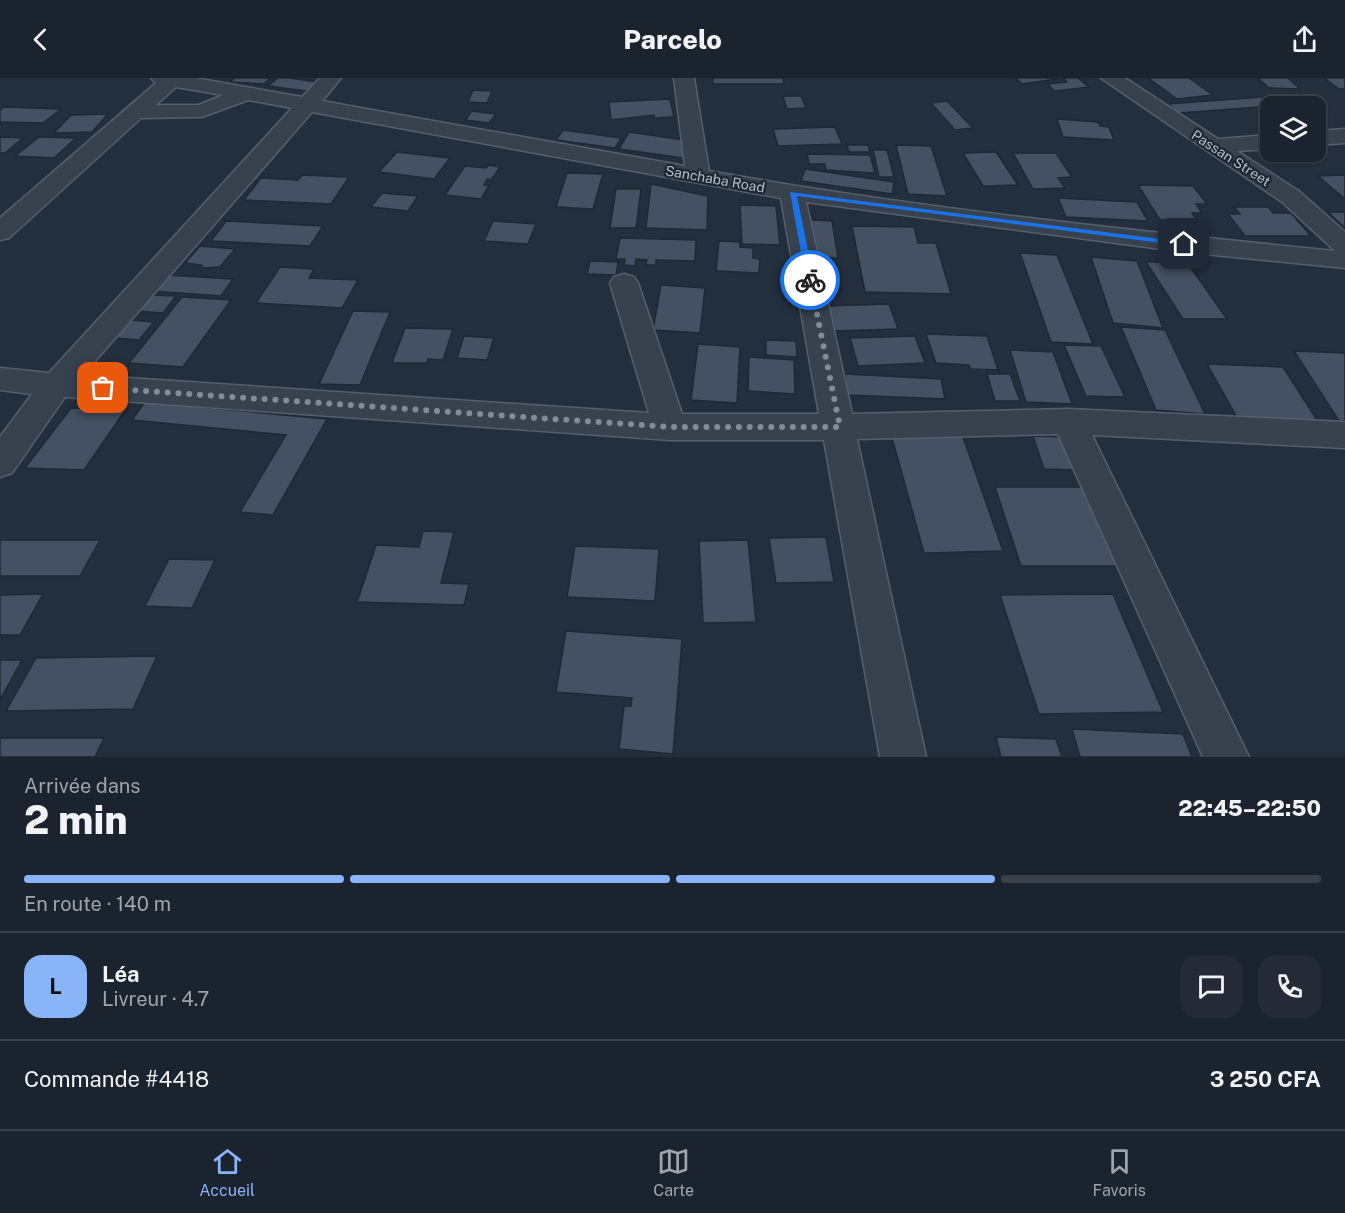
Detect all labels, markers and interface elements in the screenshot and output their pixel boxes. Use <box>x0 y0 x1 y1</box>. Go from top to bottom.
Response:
icon: back <box>24 23 57 56</box>
text: Parcelo <box>623 23 722 55</box>
icon: share <box>1288 23 1321 56</box>
map controls <box>1260 96 1326 162</box>
button: layers <box>1260 96 1326 162</box>
street label: Passan Street <box>1189 127 1273 189</box>
street label: Sanchaba Road <box>664 162 766 196</box>
pin <box>1158 218 1209 269</box>
icon: home <box>1167 227 1200 260</box>
courier <box>780 250 840 310</box>
icon: bike <box>794 264 827 297</box>
pin <box>77 362 128 413</box>
icon: bag <box>86 371 119 404</box>
text: Arrivée dans <box>24 774 140 798</box>
text: 22:45–22:50 <box>1178 795 1321 821</box>
text: 2 min <box>24 797 128 843</box>
text: En route · 140 m <box>24 892 171 916</box>
button: chat <box>1180 955 1243 1018</box>
button: phone <box>1258 955 1321 1018</box>
text: Léa <box>102 961 140 987</box>
text: L <box>49 973 62 999</box>
text: Livreur · 4.7 <box>102 987 209 1011</box>
text: Commande #4418 <box>24 1066 209 1092</box>
text: 3 250 CFA <box>1210 1066 1321 1092</box>
tab: Accueil <box>199 1145 255 1200</box>
tab: Carte <box>653 1145 694 1200</box>
tab: Favoris <box>1093 1145 1146 1200</box>

